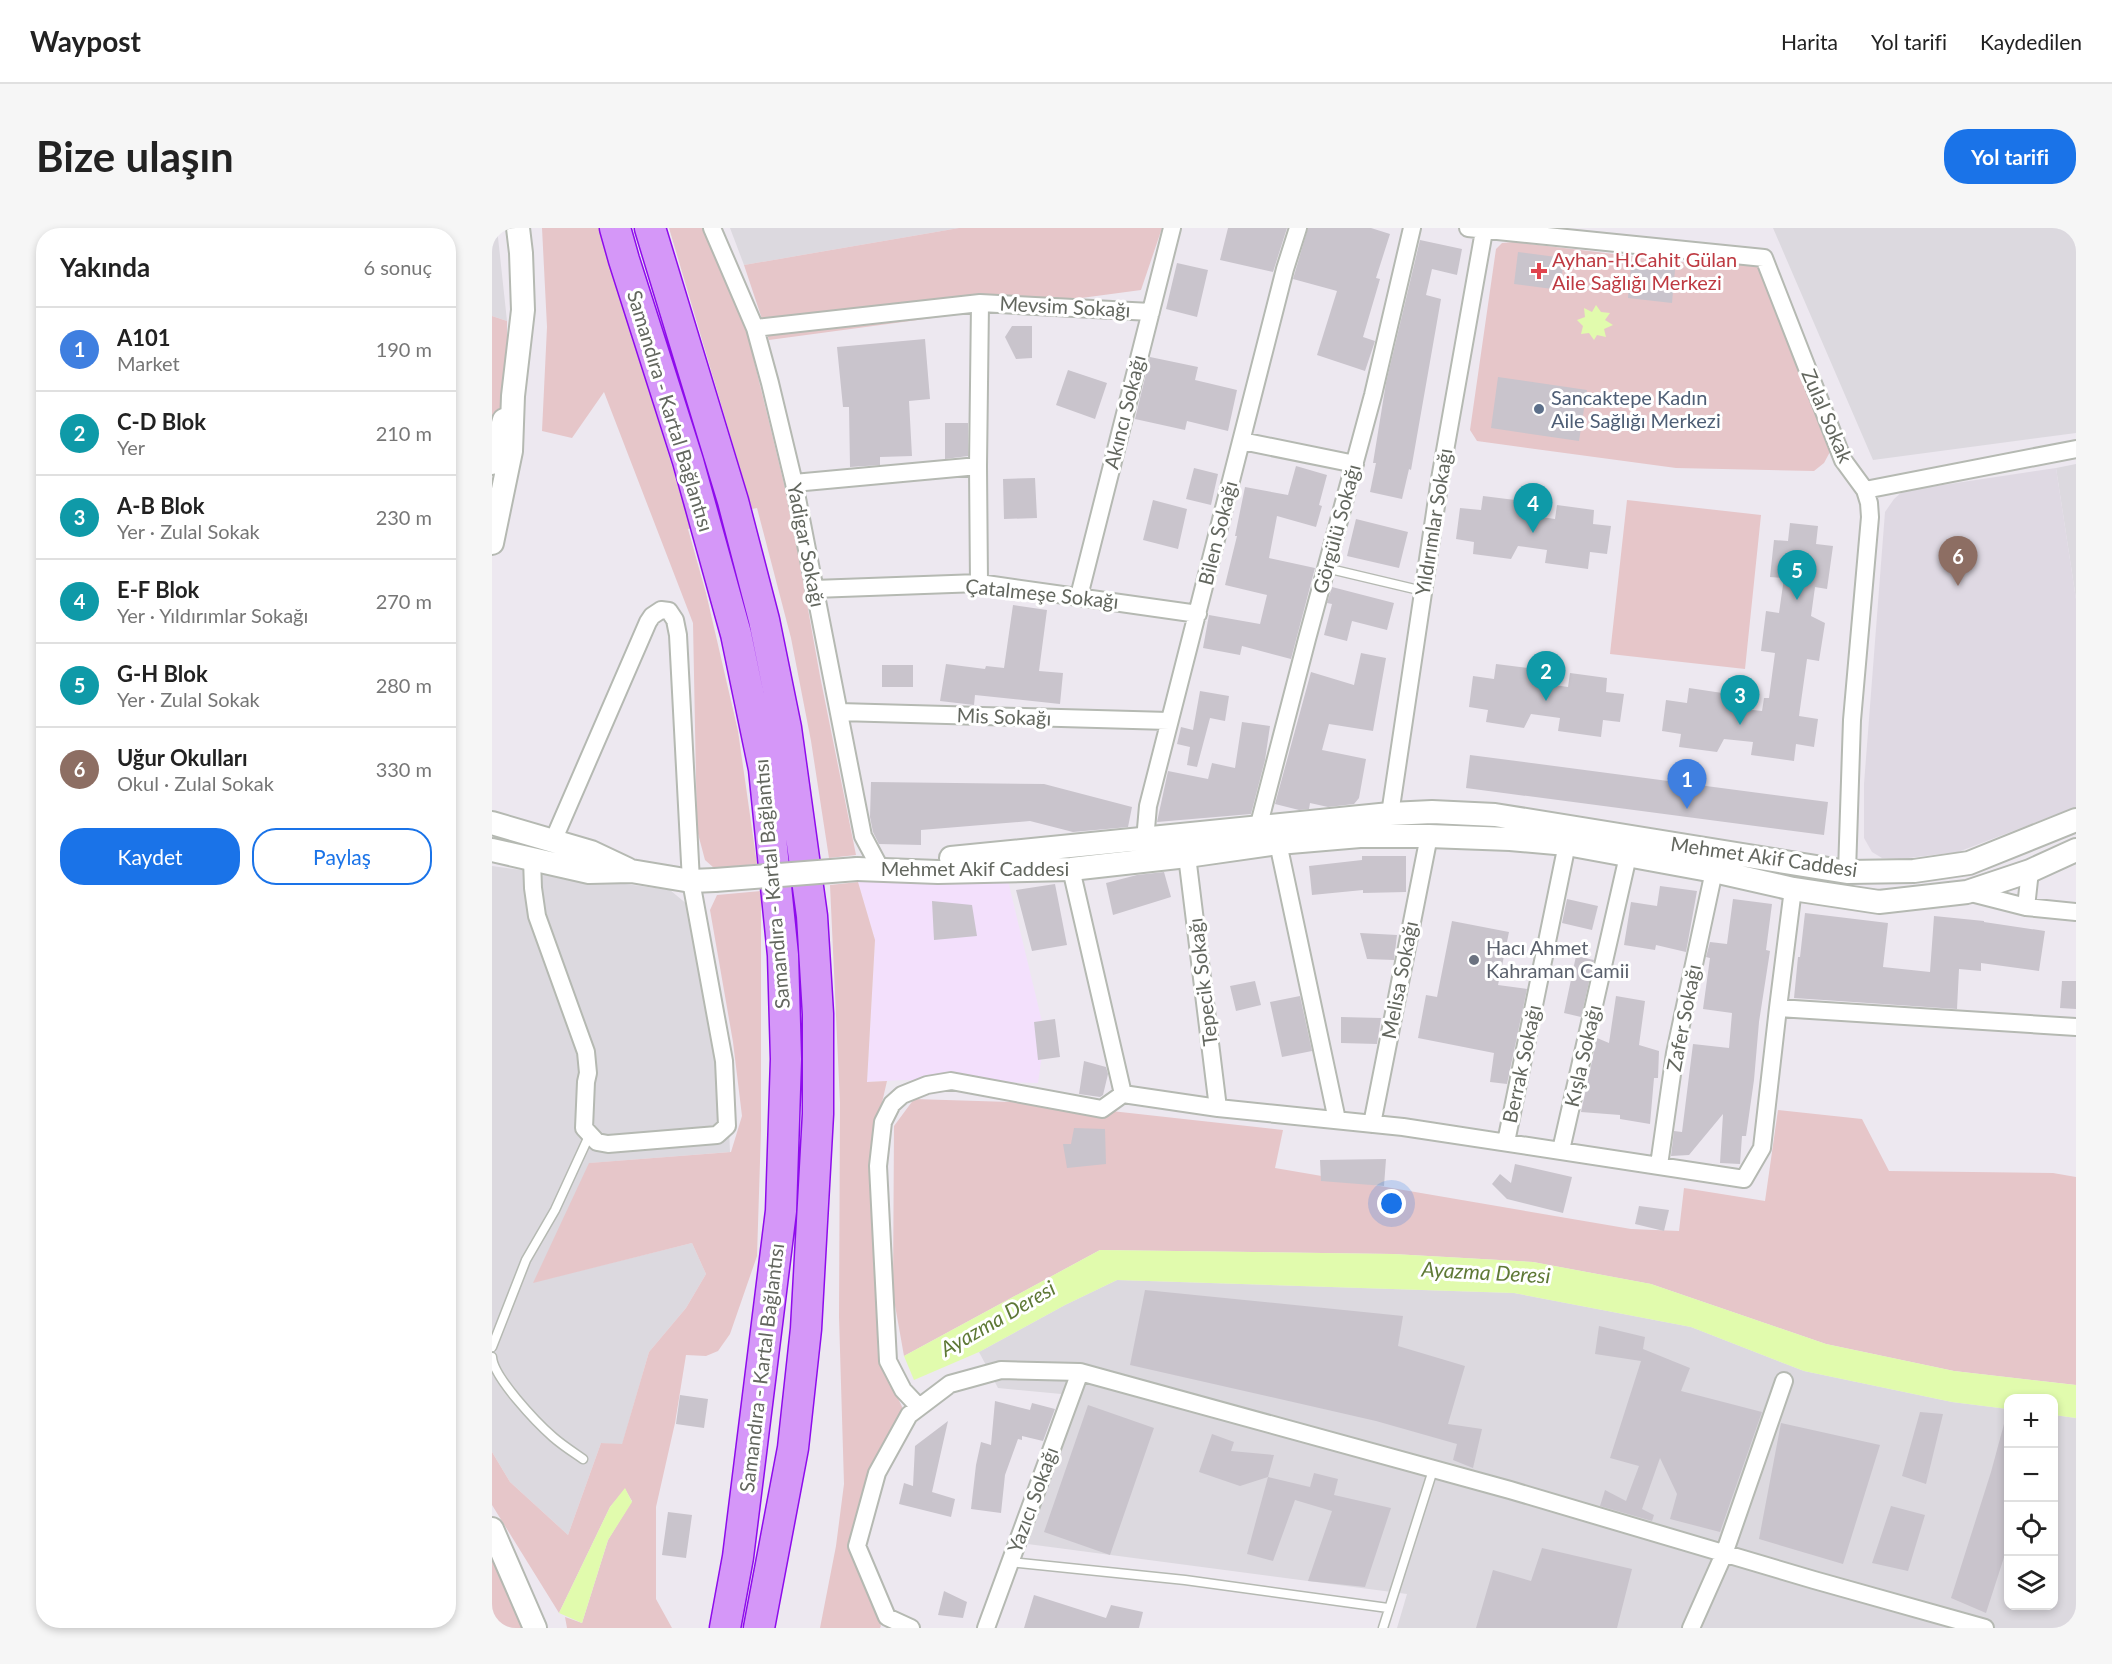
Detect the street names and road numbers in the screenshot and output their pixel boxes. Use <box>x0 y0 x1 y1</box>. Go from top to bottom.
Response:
street label: Samandıra - Kartal Bağlantısı <box>623 287 719 534</box>
street label: Mevsim Sokağı <box>999 291 1131 321</box>
street label: Akıncı Sokağı <box>1098 352 1150 471</box>
street label: Zulal Sokak <box>1797 365 1859 467</box>
street label: Yıldırımlar Sokağı <box>1410 446 1457 597</box>
street label: Görgülü Sokağı <box>1307 461 1365 596</box>
street label: Bilen Sokağı <box>1193 478 1242 587</box>
street label: Yadigar Sokağı <box>783 481 831 609</box>
street label: Çatalmeşe Sokağı <box>964 573 1120 613</box>
street label: Mis Sokağı <box>956 702 1052 730</box>
street label: Samandıra - Kartal Bağlantısı <box>748 758 794 1010</box>
street label: Mehmet Akif Caddesi <box>1669 831 1859 881</box>
street label: Mehmet Akif Caddesi <box>881 856 1069 880</box>
street label: Tepecik Sokağı <box>1182 917 1222 1047</box>
street label: Melisa Sokağı <box>1376 919 1422 1041</box>
street label: Zafer Sokağı <box>1661 962 1705 1073</box>
street label: Berrak Sokağı <box>1497 1002 1545 1125</box>
street label: Kışla Sokağı <box>1559 1002 1605 1109</box>
street label: Samandıra - Kartal Bağlantısı <box>734 1242 788 1494</box>
street label: Yazıcı Sokağı <box>1002 1443 1062 1556</box>

